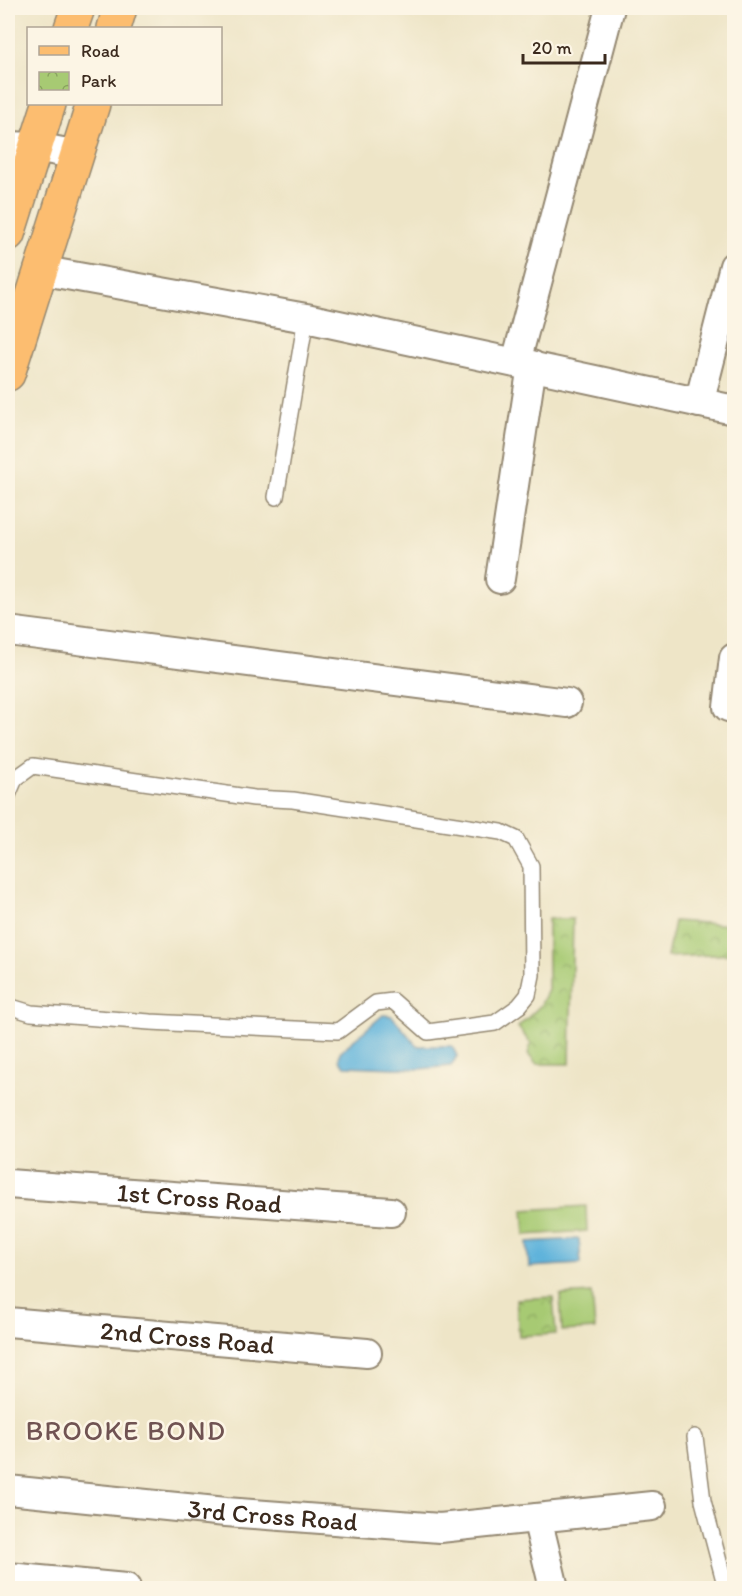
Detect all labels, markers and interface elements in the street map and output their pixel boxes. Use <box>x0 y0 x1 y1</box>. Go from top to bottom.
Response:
legend <box>27 27 222 105</box>
scale bar <box>523 27 606 65</box>
text: 20 m <box>532 37 572 59</box>
text: Road <box>81 40 120 62</box>
text: Park <box>81 70 116 92</box>
street label: 1st Cross Road <box>116 1176 283 1220</box>
street label: 2nd Cross Road <box>99 1314 276 1361</box>
district label: BROOKE BOND <box>26 1414 226 1447</box>
street label: 3rd Cross Road <box>186 1492 359 1538</box>

